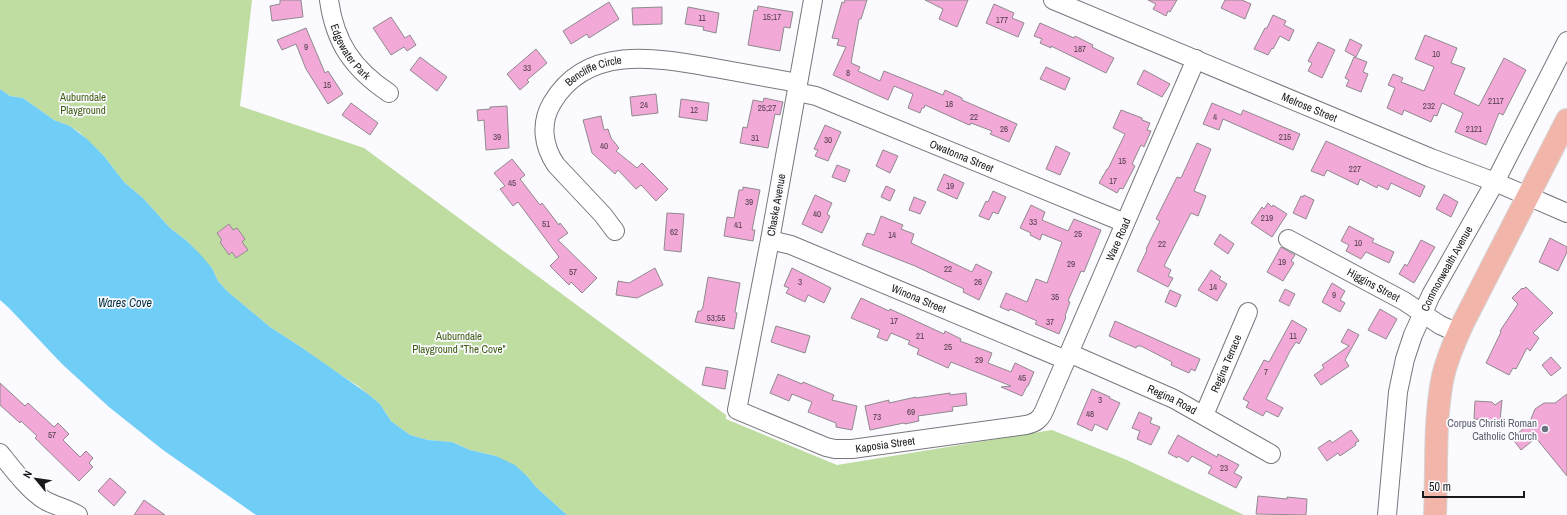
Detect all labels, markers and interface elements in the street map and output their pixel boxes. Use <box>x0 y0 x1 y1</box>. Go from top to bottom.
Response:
house number: 15;17 <box>763 11 781 23</box>
house number: 11 <box>698 12 706 24</box>
house number: 177 <box>996 14 1008 26</box>
street label: Edgewater Park <box>328 22 374 83</box>
house number: 9 <box>304 41 308 53</box>
house number: 187 <box>1074 43 1086 55</box>
house number: 10 <box>1432 48 1440 60</box>
street label: Bencliffe Circle <box>562 53 622 89</box>
house number: 33 <box>523 62 531 74</box>
house number: 8 <box>846 67 850 79</box>
house number: 15 <box>323 79 331 91</box>
street label: Melrose Street <box>1280 89 1340 125</box>
park label: Auburndale Playground <box>59 90 106 117</box>
house number: 2117 <box>1488 95 1504 107</box>
house number: 18 <box>945 98 953 110</box>
house number: 24 <box>640 99 648 111</box>
house number: 232 <box>1423 100 1435 112</box>
house number: 25;27 <box>758 102 776 114</box>
house number: 12 <box>690 104 698 116</box>
house number: 22 <box>970 111 978 123</box>
house number: 4 <box>1213 111 1217 123</box>
house number: 26 <box>1000 123 1008 135</box>
house number: 2121 <box>1466 123 1482 135</box>
house number: 39 <box>493 131 501 143</box>
house number: 215 <box>1279 131 1291 143</box>
house number: 31 <box>751 132 759 144</box>
house number: 30 <box>824 134 832 146</box>
street label: Owatonna Street <box>928 137 996 175</box>
house number: 40 <box>600 140 608 152</box>
house number: 15 <box>1118 155 1126 167</box>
house number: 227 <box>1349 163 1361 175</box>
street label: Chaske Avenue <box>764 173 788 237</box>
house number: 17 <box>1109 175 1117 187</box>
house number: 45 <box>508 177 516 189</box>
house number: 19 <box>946 180 954 192</box>
house number: 39 <box>745 196 753 208</box>
house number: 40 <box>813 208 821 220</box>
house number: 219 <box>1261 212 1273 224</box>
house number: 33 <box>1029 216 1037 228</box>
street label: Ware Road <box>1103 216 1134 263</box>
house number: 51 <box>542 218 550 230</box>
house number: 41 <box>734 219 742 231</box>
street label: Commonwealth Avenue <box>1418 223 1476 313</box>
house number: 62 <box>670 226 678 238</box>
house number: 25 <box>1074 228 1082 240</box>
house number: 14 <box>888 229 896 241</box>
house number: 10 <box>1354 237 1362 249</box>
house number: 22 <box>1158 238 1166 250</box>
house number: 19 <box>1278 256 1286 268</box>
house number: 29 <box>1067 258 1075 270</box>
house number: 22 <box>944 263 952 275</box>
street label: Higgins Street <box>1345 265 1403 305</box>
house number: 57 <box>569 266 577 278</box>
house number: 3 <box>798 276 802 288</box>
house number: 26 <box>974 276 982 288</box>
street label: Winona Street <box>889 281 949 316</box>
house number: 14 <box>1209 281 1217 293</box>
house number: 9 <box>1332 289 1336 301</box>
house number: 35 <box>1051 291 1059 303</box>
water label: Wares Cove <box>98 295 152 311</box>
house number: 53;55 <box>707 312 725 324</box>
house number: 17 <box>890 315 898 327</box>
house number: 37 <box>1046 316 1054 328</box>
park label: Auburndale Playground "The Cove" <box>412 329 506 356</box>
house number: 21 <box>916 330 924 342</box>
house number: 11 <box>1289 330 1297 342</box>
street label: Regina Terrace <box>1207 332 1245 395</box>
house number: 25 <box>944 341 952 353</box>
house number: 29 <box>975 354 983 366</box>
house number: 7 <box>1264 366 1268 378</box>
house number: 45 <box>1018 372 1026 384</box>
street label: Regina Road <box>1145 381 1199 417</box>
house number: 3 <box>1098 394 1102 406</box>
house number: 69 <box>907 406 915 418</box>
house number: 48 <box>1086 408 1094 420</box>
house number: 73 <box>873 411 881 423</box>
place label: Corpus Christi Roman Catholic Church <box>1447 416 1537 443</box>
marker: Corpus Christi Roman Catholic Church <box>1540 424 1550 434</box>
house number: 57 <box>48 429 56 441</box>
street label: Kaposia Street <box>854 433 916 455</box>
north arrow <box>16 459 56 499</box>
house number: 23 <box>1220 462 1228 474</box>
text: N <box>20 468 35 480</box>
scale bar <box>1423 473 1524 499</box>
text: 50 m <box>1429 479 1451 495</box>

